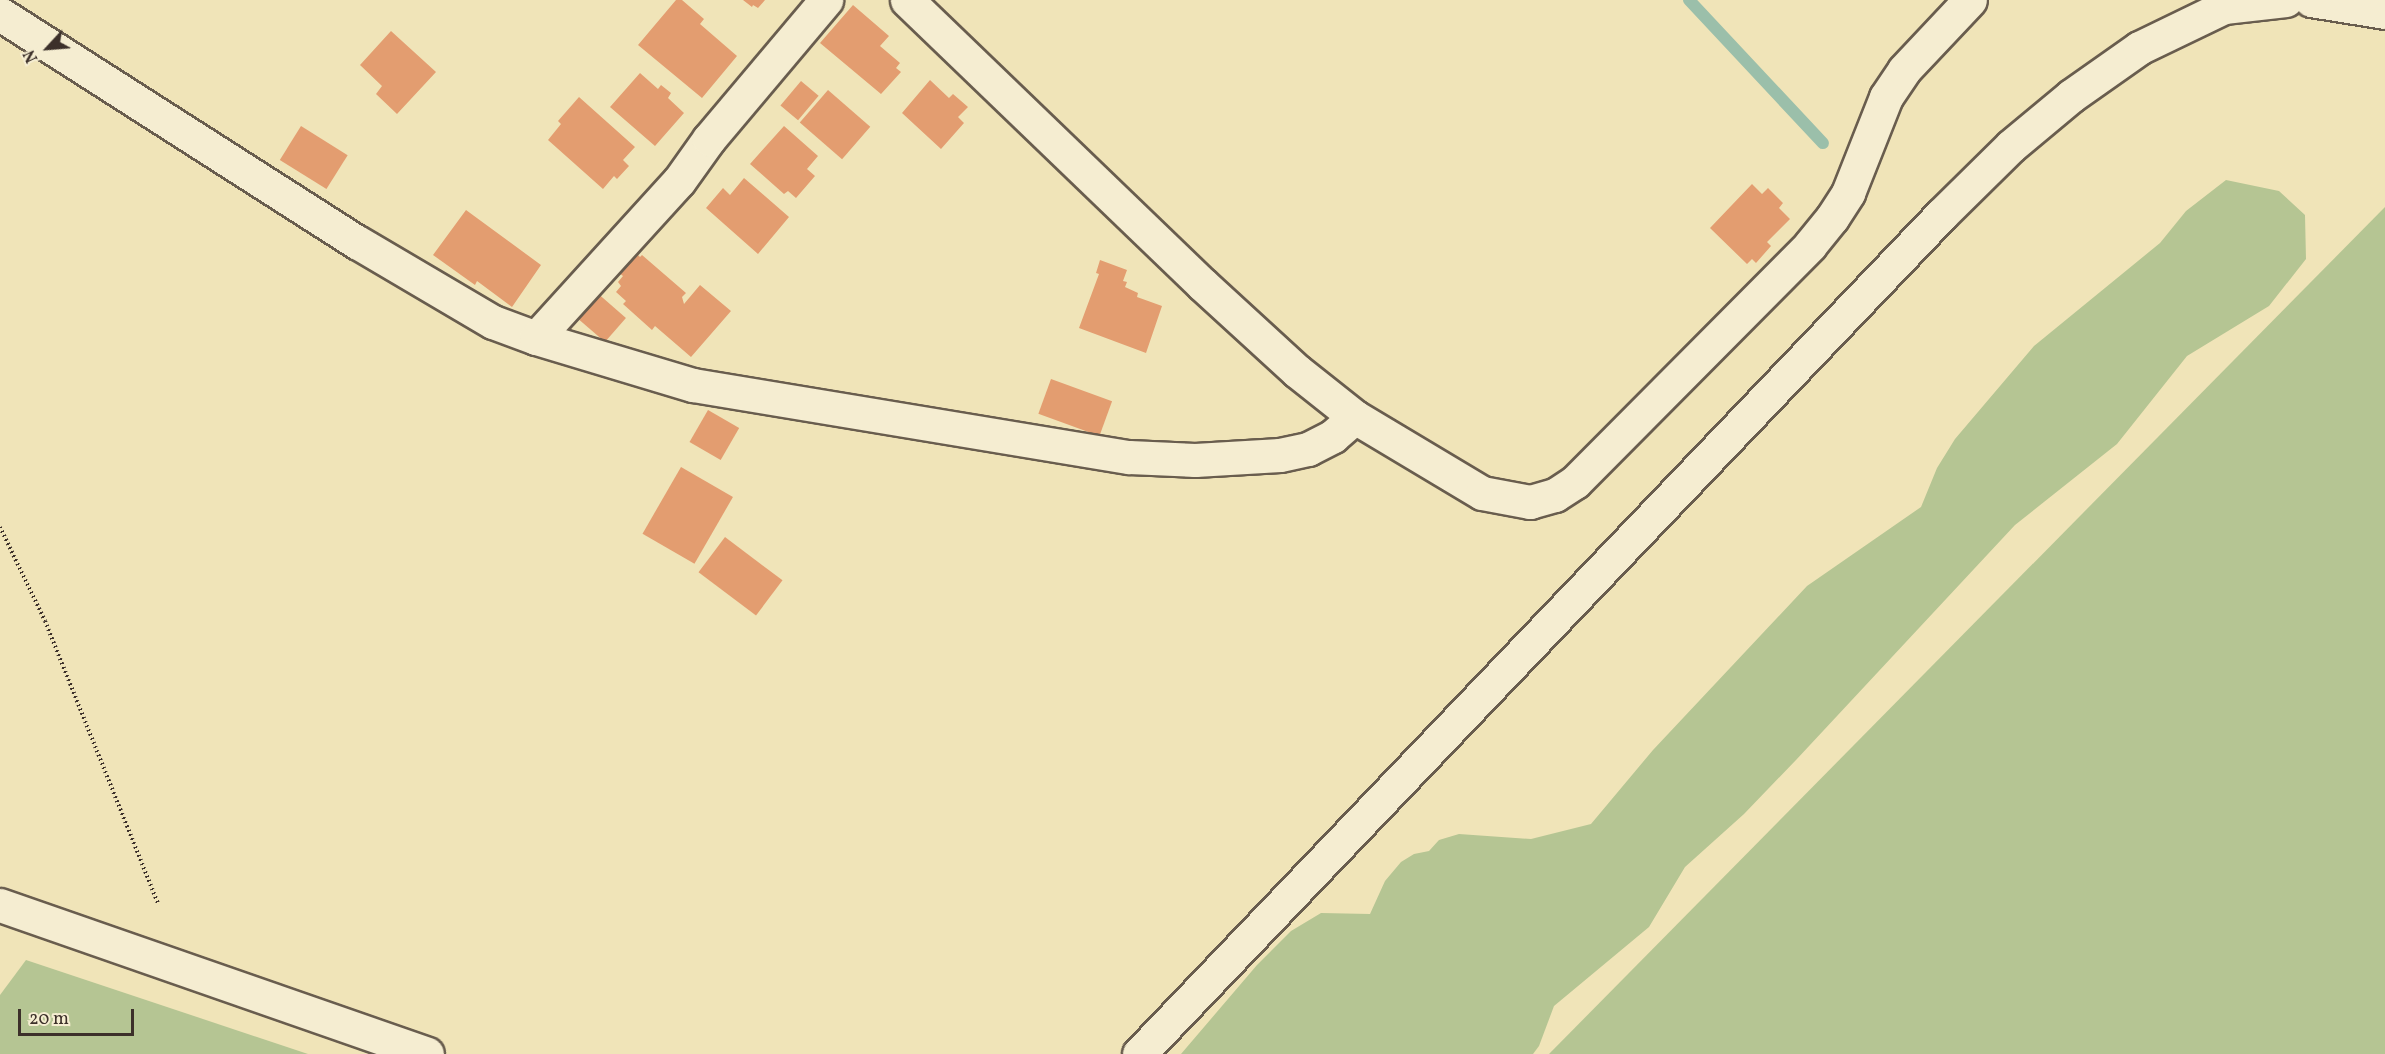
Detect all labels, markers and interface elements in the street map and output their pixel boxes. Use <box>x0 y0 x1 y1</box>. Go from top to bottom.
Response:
north arrow <box>18 18 78 78</box>
text: N <box>19 46 44 66</box>
scale bar <box>21 997 136 1035</box>
text: 20 m <box>29 1007 69 1032</box>

